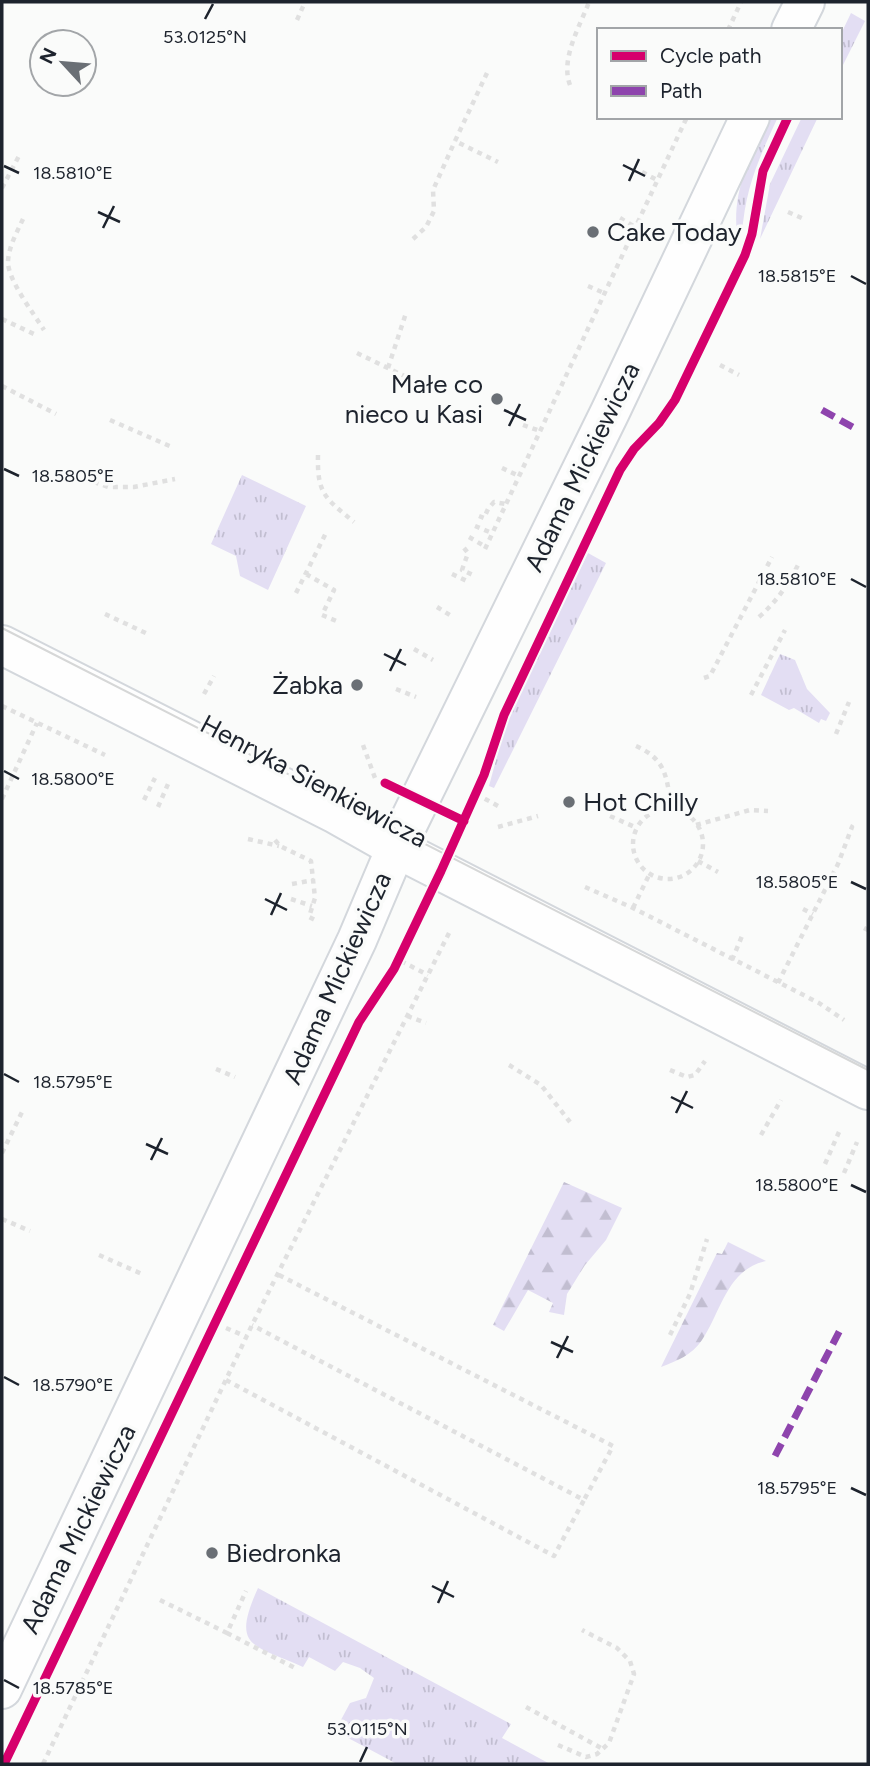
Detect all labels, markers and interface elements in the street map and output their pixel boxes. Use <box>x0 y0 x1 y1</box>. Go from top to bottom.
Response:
text: 53.0125°N <box>163 26 247 48</box>
north arrow <box>28 28 98 98</box>
legend <box>597 28 842 119</box>
text: Cycle path <box>660 43 761 68</box>
text: N <box>35 44 62 67</box>
text: Path <box>660 78 702 103</box>
text: 18.5810°E <box>33 162 113 184</box>
place label: Cake Today <box>607 216 742 248</box>
marker: Cake Today <box>585 224 601 240</box>
text: 18.5815°E <box>758 265 836 287</box>
street label: Adama Mickiewicza <box>517 357 647 577</box>
place label: Małe co nieco u Kasi <box>345 368 483 430</box>
marker: Małe co nieco u Kasi <box>489 391 505 407</box>
text: 18.5805°E <box>32 465 114 487</box>
text: 18.5810°E <box>757 568 837 590</box>
place label: Żabka <box>272 669 343 701</box>
marker: Żabka <box>349 677 365 693</box>
street label: Henryka Sienkiewicza <box>195 708 433 854</box>
text: 18.5800°E <box>31 768 115 790</box>
place label: Hot Chilly <box>583 786 699 818</box>
marker: Hot Chilly <box>561 794 577 810</box>
street label: Adama Mickiewicza <box>276 867 398 1089</box>
text: 18.5805°E <box>756 871 838 893</box>
text: 18.5795°E <box>33 1071 113 1093</box>
text: 18.5800°E <box>755 1174 839 1196</box>
text: 18.5790°E <box>32 1374 114 1396</box>
street label: Adama Mickiewicza <box>13 1419 143 1639</box>
text: 18.5795°E <box>757 1477 837 1499</box>
place label: Biedronka <box>226 1537 341 1569</box>
marker: Biedronka <box>204 1545 220 1561</box>
text: 18.5785°E <box>33 1677 113 1699</box>
text: 53.0115°N <box>326 1718 408 1740</box>

